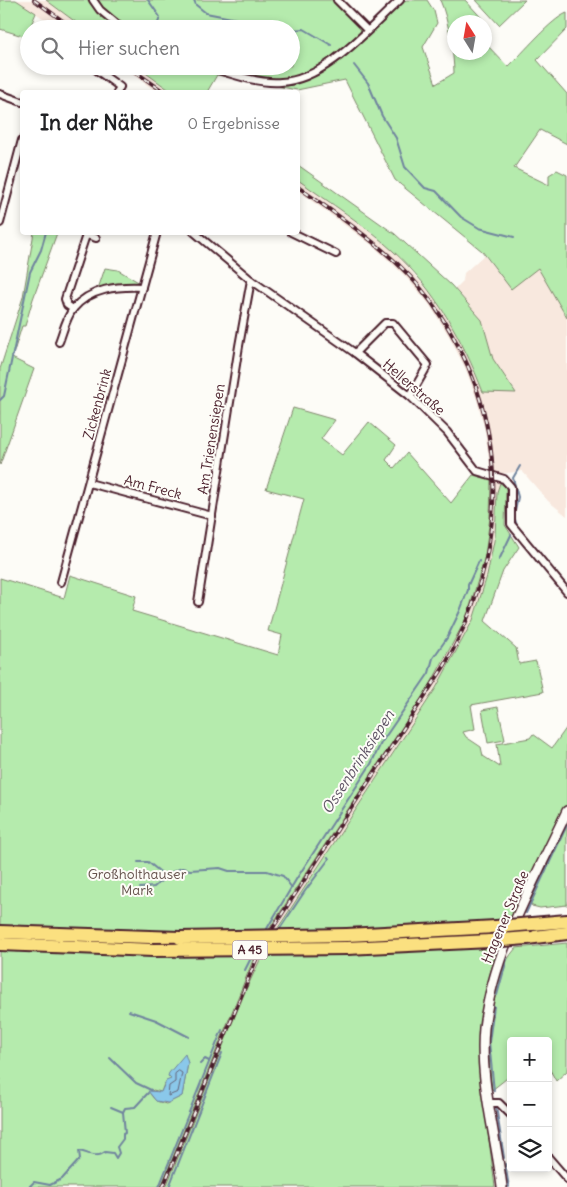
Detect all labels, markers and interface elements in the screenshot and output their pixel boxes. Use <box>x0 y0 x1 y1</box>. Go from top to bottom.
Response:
north arrow <box>447 15 492 60</box>
search box <box>20 20 300 75</box>
icon: search <box>38 34 66 62</box>
text: Hier suchen <box>78 36 180 60</box>
text: In der Nähe <box>40 109 153 136</box>
text: 0 Ergebnisse <box>188 113 280 133</box>
street label: Hellerstraße <box>379 355 449 419</box>
street label: Zickenbrink <box>79 367 115 441</box>
street label: Am Trienensiepen <box>193 382 229 496</box>
street label: Am Freck <box>122 471 184 503</box>
water label: Ossenbrinksiepen <box>317 706 398 817</box>
park label: Großholthauser Mark <box>88 865 187 899</box>
street label: Hagener Straße <box>477 868 533 966</box>
road number: A 45 <box>232 940 268 960</box>
map controls <box>507 1037 552 1172</box>
button: + <box>507 1037 552 1082</box>
button: − <box>507 1082 552 1127</box>
button: layers <box>507 1127 552 1172</box>

